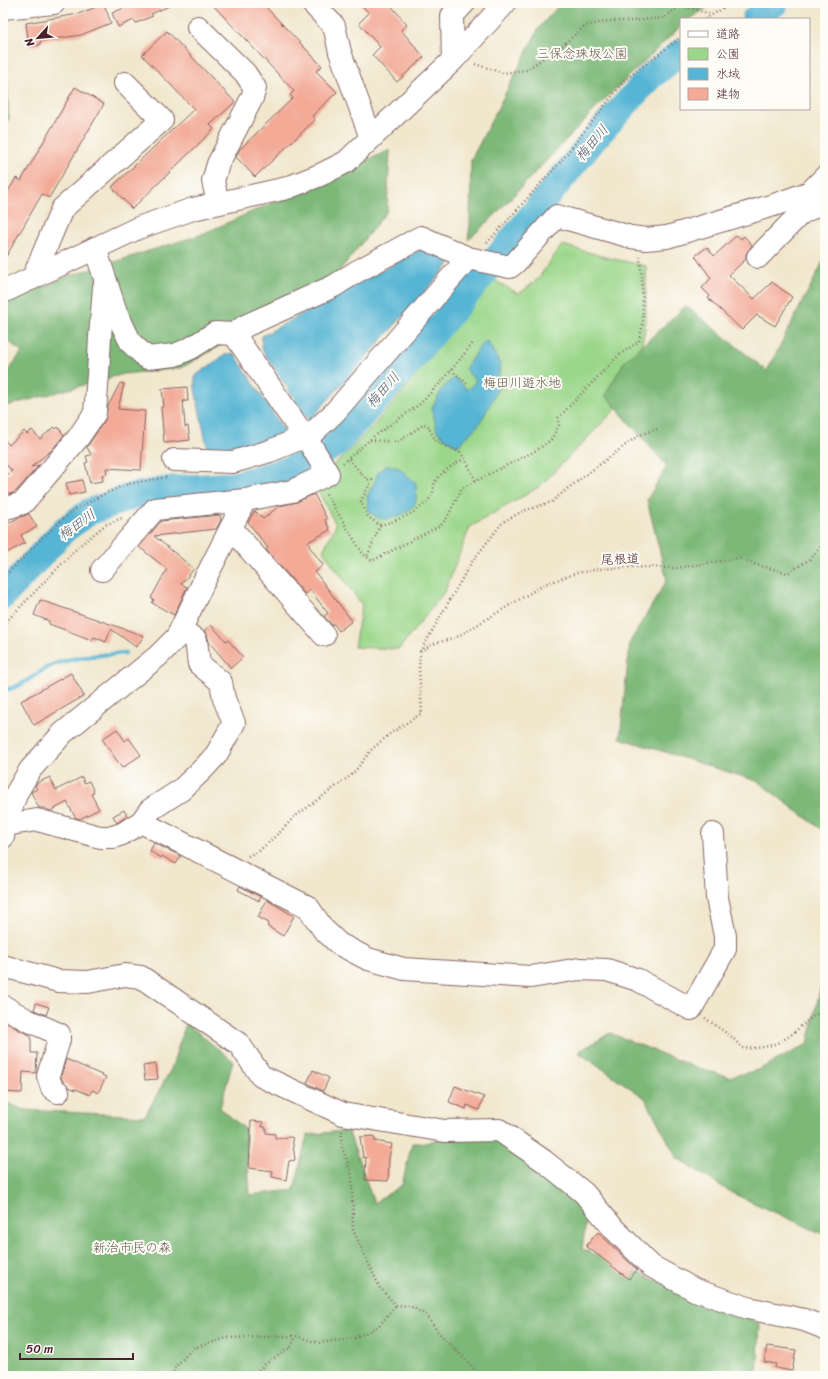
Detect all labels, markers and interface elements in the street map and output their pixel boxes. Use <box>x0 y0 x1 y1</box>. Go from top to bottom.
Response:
north arrow <box>18 18 58 58</box>
legend <box>680 18 810 110</box>
text: 道路 <box>716 23 740 45</box>
text: N <box>19 34 40 51</box>
park label: 三保念珠坂公園 <box>536 42 628 65</box>
text: 公園 <box>716 43 740 65</box>
text: 水域 <box>716 63 740 85</box>
text: 建物 <box>716 83 740 105</box>
water label: 梅田川 <box>569 119 615 167</box>
water label: 梅田川 <box>360 366 406 414</box>
park label: 梅田川遊水地 <box>483 371 561 394</box>
water label: 梅田川 <box>53 503 101 547</box>
street label: 尾根道 <box>600 547 640 571</box>
park label: 新治市民の森 <box>93 1236 171 1259</box>
scale bar <box>20 1335 133 1361</box>
text: 50 m <box>26 1338 53 1360</box>

